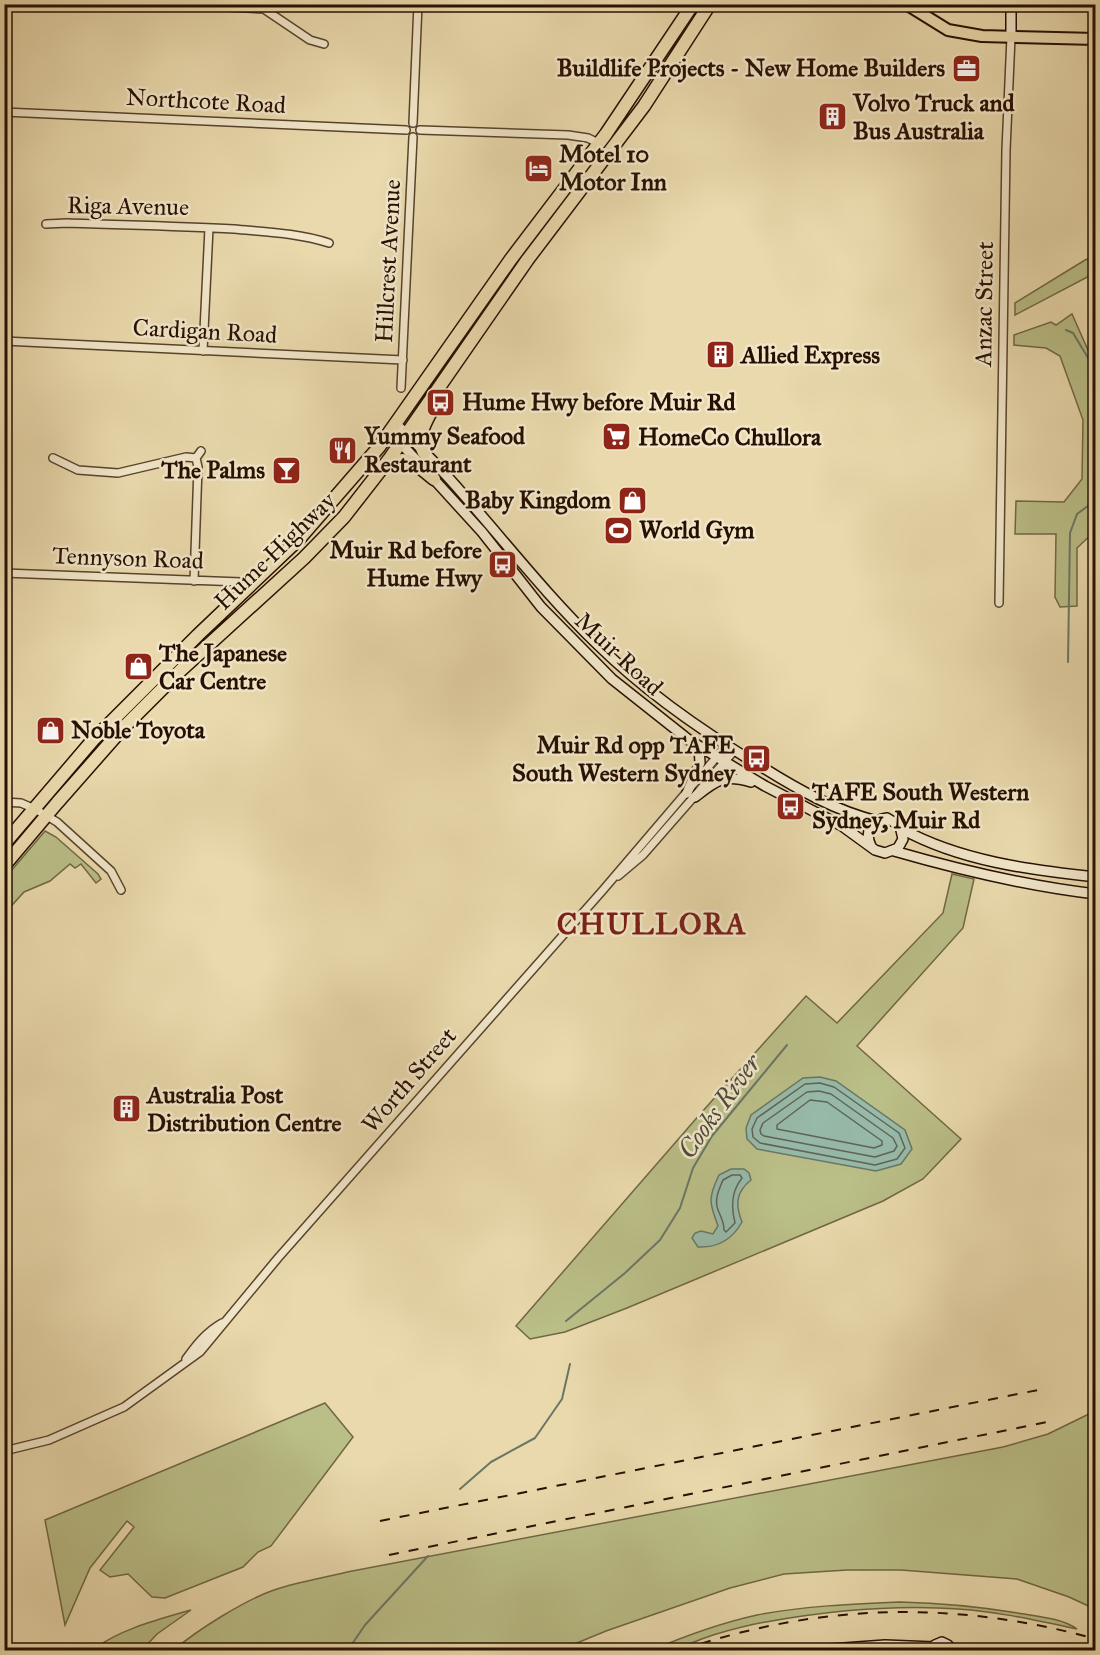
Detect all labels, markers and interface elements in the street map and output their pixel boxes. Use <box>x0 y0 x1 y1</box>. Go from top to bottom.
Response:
office icon: Buildlife Projects - New Home Builders <box>950 52 982 84</box>
place label: Buildlife Projects - New Home Builders <box>557 53 945 83</box>
street label: Northcote Road <box>125 82 287 120</box>
place label: Volvo Truck and Bus Australia <box>852 88 1016 146</box>
building icon: Volvo Truck and Bus Australia <box>816 101 848 133</box>
place label: Motel 10 Motor Inn <box>559 139 667 197</box>
hotel icon: Motel 10 Motor Inn <box>522 152 554 184</box>
street label: Hillcrest Avenue <box>369 178 407 344</box>
street label: Riga Avenue <box>67 190 189 222</box>
street label: Anzac Street <box>968 241 1000 368</box>
street label: Cardigan Road <box>132 312 278 350</box>
building icon: Allied Express <box>704 339 736 371</box>
place label: Allied Express <box>739 340 880 370</box>
bus stop icon: Hume Hwy before Muir Rd <box>425 386 457 418</box>
place label: Hume Hwy before Muir Rd <box>462 387 737 417</box>
place label: Yummy Seafood Restaurant <box>363 421 526 479</box>
supermarket icon: HomeCo Chullora <box>601 421 633 453</box>
place label: HomeCo Chullora <box>638 422 822 452</box>
restaurant icon: Yummy Seafood Restaurant <box>327 434 359 466</box>
bar icon: The Palms <box>270 454 302 486</box>
place label: The Palms <box>160 455 265 485</box>
shop icon: Baby Kingdom <box>616 484 648 516</box>
street label: Hume Highway <box>208 485 342 616</box>
place label: Baby Kingdom <box>465 485 612 515</box>
sports icon: World Gym <box>602 514 634 546</box>
place label: World Gym <box>639 515 755 545</box>
place label: Muir Rd before Hume Hwy <box>329 535 484 593</box>
street label: Tennyson Road <box>52 540 204 576</box>
bus stop icon: Muir Rd before Hume Hwy <box>487 548 519 580</box>
street label: Muir Road <box>569 606 669 702</box>
place label: The Japanese Car Centre <box>158 638 287 696</box>
shop icon: The Japanese Car Centre <box>122 651 154 683</box>
shop icon: Noble Toyota <box>34 714 66 746</box>
place label: Noble Toyota <box>71 715 206 745</box>
place label: Muir Rd opp TAFE South Western Sydney <box>512 730 737 788</box>
bus stop icon: Muir Rd opp TAFE South Western Sydney <box>740 743 772 775</box>
place label: TAFE South Western Sydney, Muir Rd <box>811 777 1029 835</box>
bus stop icon: TAFE South Western Sydney, Muir Rd <box>775 790 807 822</box>
district label: CHULLORA <box>557 906 747 942</box>
street label: Worth Street <box>355 1021 463 1139</box>
water label: Cooks River <box>671 1047 768 1164</box>
place label: Australia Post Distribution Centre <box>145 1080 342 1138</box>
building icon: Australia Post Distribution Centre <box>110 1093 142 1125</box>

